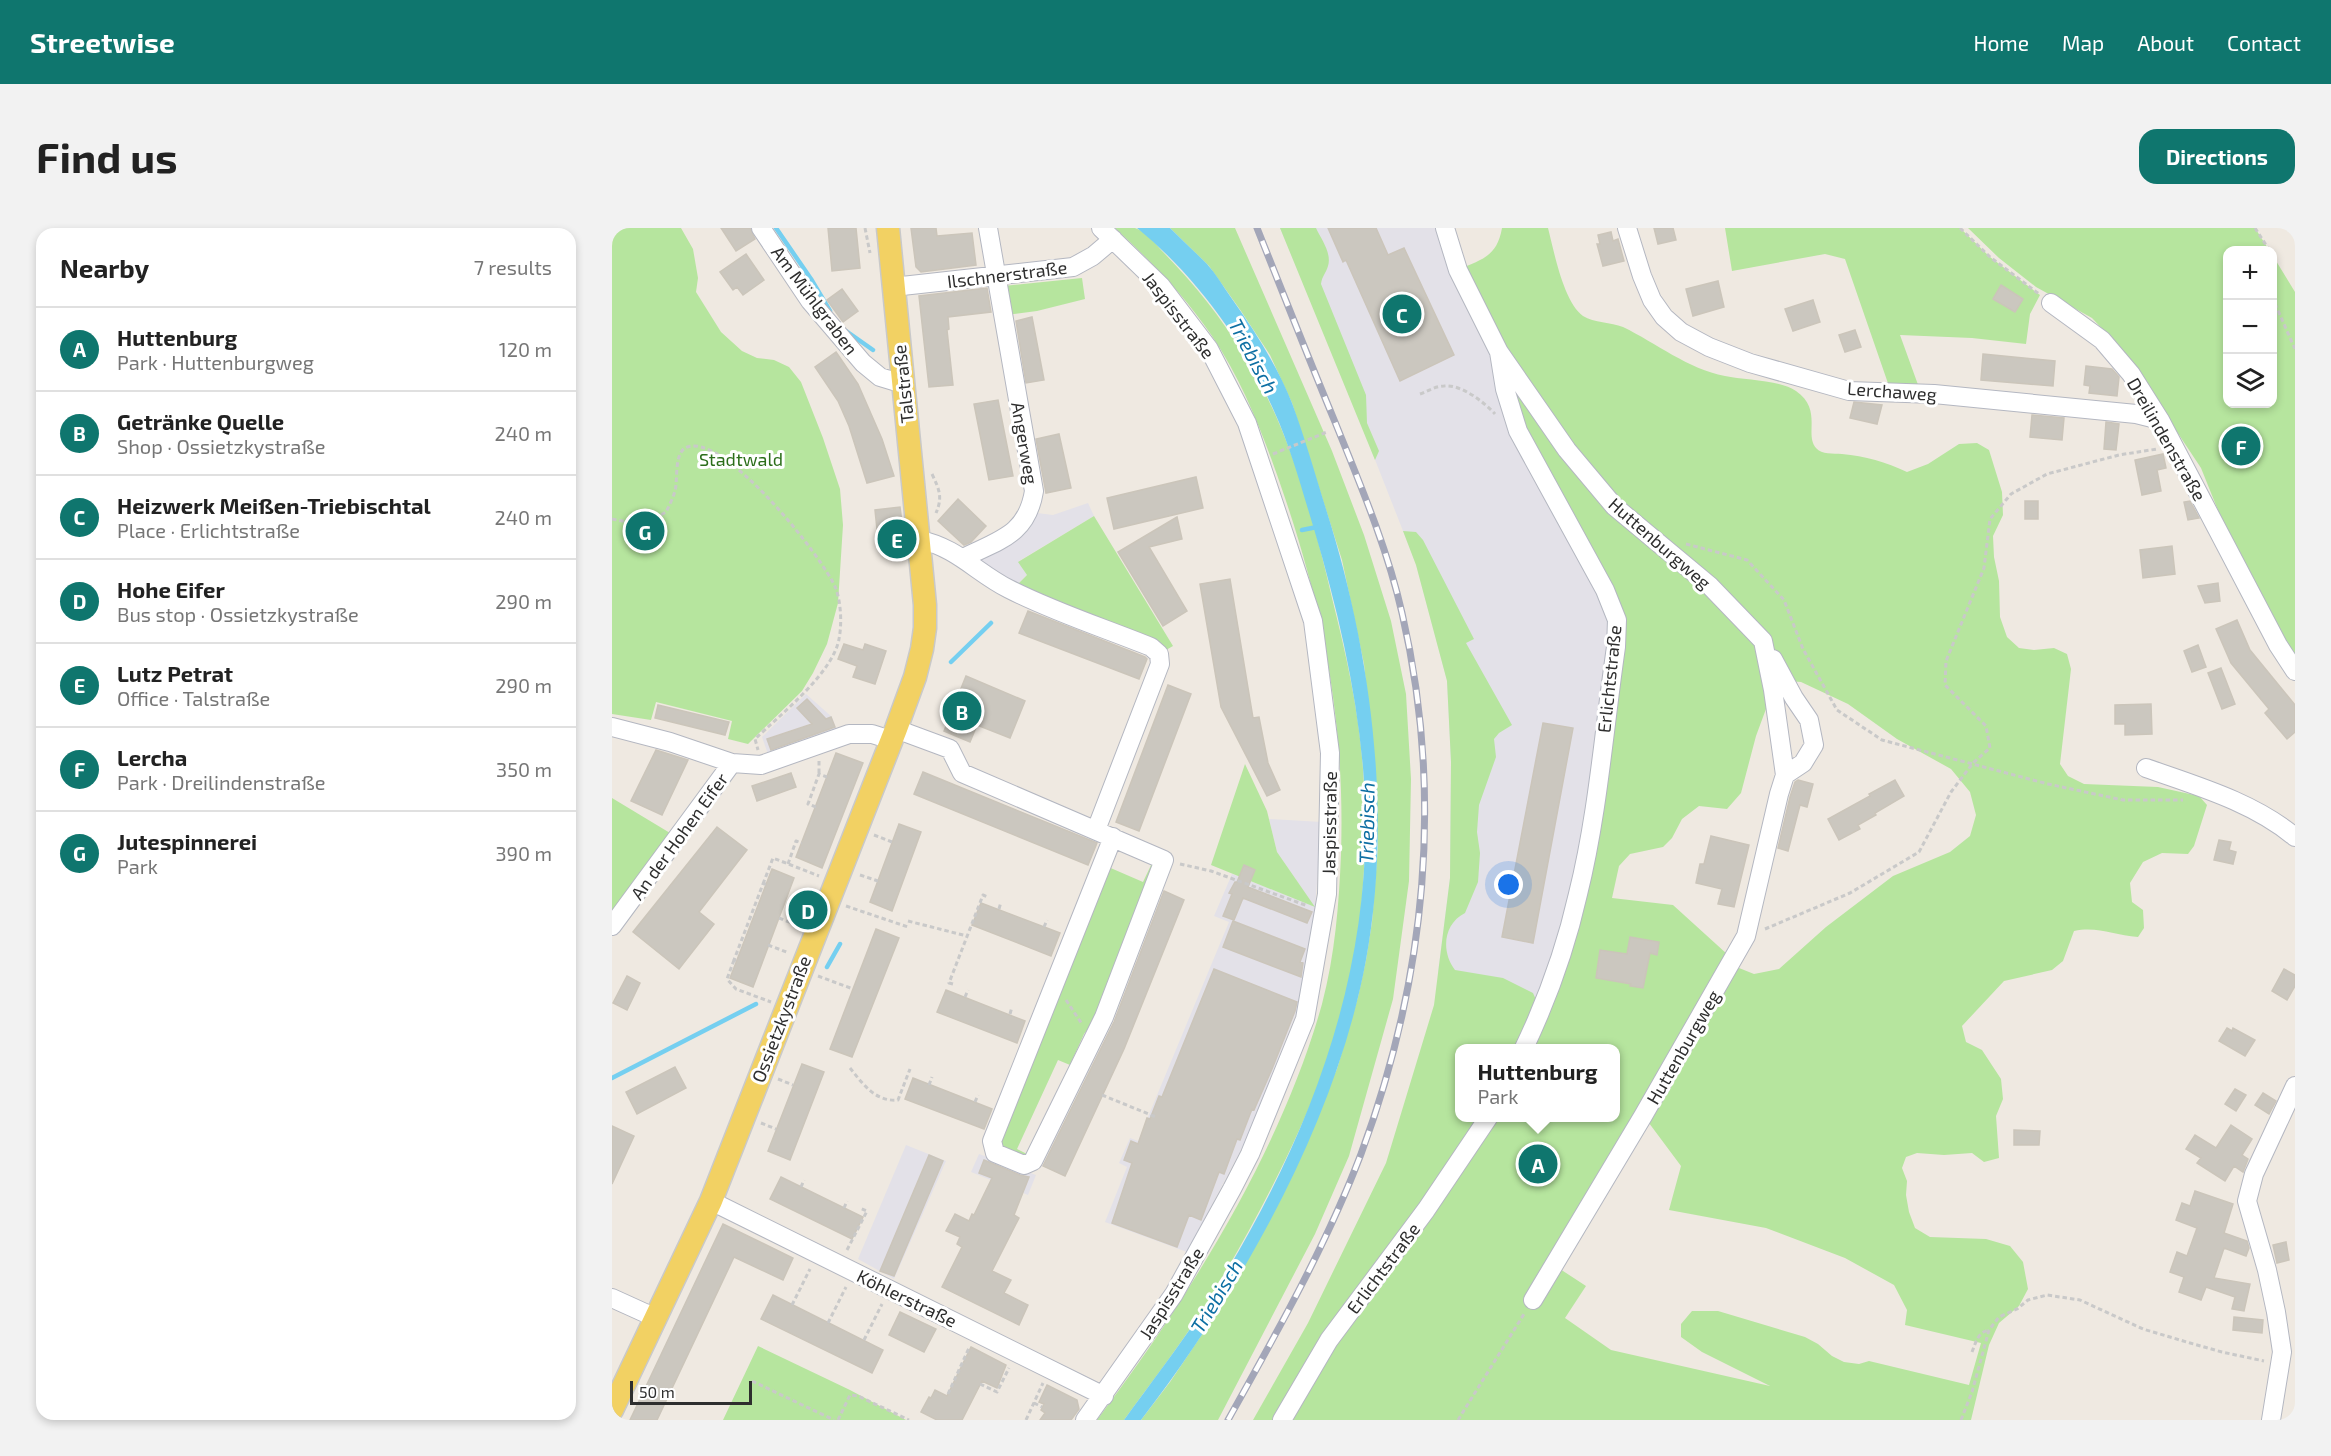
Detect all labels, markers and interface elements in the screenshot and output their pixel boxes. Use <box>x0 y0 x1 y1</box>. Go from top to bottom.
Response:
text: Streetwise <box>30 25 175 59</box>
text: Home <box>1973 30 2029 55</box>
text: Map <box>2062 30 2104 55</box>
text: About <box>2137 30 2194 55</box>
text: Contact <box>2227 30 2301 55</box>
button: Directions <box>2139 129 2295 184</box>
text: Find us <box>36 131 178 181</box>
street label: Am Mühlgraben <box>767 241 863 359</box>
map controls <box>2223 246 2277 408</box>
button: + <box>2223 246 2277 300</box>
text: Nearby <box>60 252 149 283</box>
text: 7 results <box>474 255 552 279</box>
street label: Ilschnerstraße <box>946 256 1068 292</box>
street label: Jaspisstraße <box>1138 267 1220 363</box>
pin: C <box>1382 292 1422 337</box>
button: − <box>2223 300 2277 354</box>
water label: Triebisch <box>1224 314 1284 398</box>
text: Huttenburg <box>117 324 237 350</box>
text: A <box>73 337 86 361</box>
text: 120 m <box>499 337 552 361</box>
street label: Talstraße <box>888 344 918 424</box>
text: Park · Huttenburgweg <box>117 350 314 374</box>
button: layers <box>2223 354 2277 408</box>
street label: Dreilindenstraße <box>2123 373 2211 505</box>
street label: Lerchaweg <box>1847 377 1937 405</box>
street label: Angerweg <box>1007 400 1043 486</box>
text: Getränke Quelle <box>117 408 284 434</box>
text: B <box>73 421 86 445</box>
text: 240 m <box>494 421 552 445</box>
pin: F <box>2222 424 2260 468</box>
text: Shop · Ossietzkystraße <box>117 434 325 458</box>
park label: Stadtwald <box>699 448 783 470</box>
text: Heizwerk Meißen-Triebischtal <box>117 492 431 518</box>
street label: Huttenburgweg <box>1604 493 1716 593</box>
text: C <box>74 505 85 529</box>
text: 240 m <box>494 505 552 529</box>
pin: G <box>626 508 664 554</box>
pin: E <box>878 516 916 562</box>
text: Place · Erlichtstraße <box>117 518 300 542</box>
text: Hohe Eifer <box>117 576 225 602</box>
text: D <box>73 589 86 613</box>
text: 290 m <box>495 589 552 613</box>
text: Bus stop · Ossietzkystraße <box>117 602 359 626</box>
street label: Erlichtstraße <box>1592 624 1626 734</box>
text: Lutz Petrat <box>117 660 233 686</box>
text: E <box>74 673 85 697</box>
text: 290 m <box>495 673 552 697</box>
text: Office · Talstraße <box>117 686 270 710</box>
pin: B <box>942 688 982 734</box>
text: Lercha <box>117 744 187 770</box>
text: F <box>74 757 85 781</box>
text: 350 m <box>496 757 552 781</box>
street label: An der Hohen Eifer <box>626 768 732 904</box>
text: Park · Dreilindenstraße <box>117 770 325 794</box>
street label: Jaspisstraße <box>1317 771 1341 875</box>
water label: Triebisch <box>1353 782 1379 864</box>
text: Jutespinnerei <box>117 828 257 854</box>
text: G <box>73 841 86 865</box>
text: 390 m <box>495 841 552 865</box>
text: Park <box>117 854 158 878</box>
your location <box>1494 870 1523 899</box>
pin: D <box>788 888 828 932</box>
street label: Ossietzkystraße <box>747 952 815 1086</box>
street label: Huttenburgweg <box>1641 986 1725 1108</box>
popup <box>1455 1044 1620 1122</box>
text: Huttenburg <box>1477 1058 1598 1084</box>
text: Park <box>1477 1084 1518 1108</box>
pin: A <box>1518 1142 1558 1186</box>
street label: Erlichtstraße <box>1342 1218 1424 1318</box>
street label: Jaspisstraße <box>1134 1243 1208 1343</box>
water label: Triebisch <box>1185 1255 1247 1337</box>
street label: Köhlerstraße <box>854 1264 960 1332</box>
scale bar <box>630 1378 752 1406</box>
text: 50 m <box>639 1382 675 1401</box>

